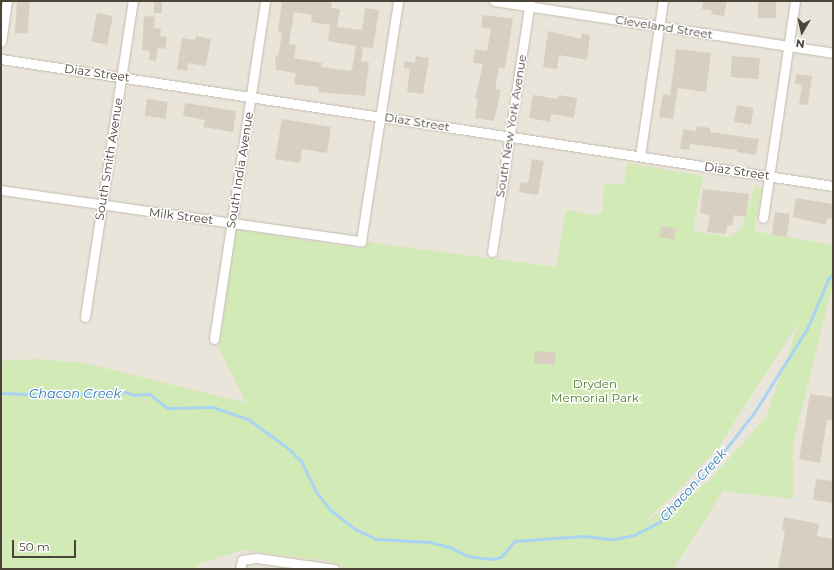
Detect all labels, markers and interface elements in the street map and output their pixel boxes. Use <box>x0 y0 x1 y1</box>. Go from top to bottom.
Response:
street label: Cleveland Street <box>614 12 714 42</box>
north arrow <box>782 12 822 52</box>
text: N <box>795 36 806 51</box>
street label: South New York Avenue <box>493 54 529 198</box>
street label: Diaz Street <box>63 61 131 85</box>
street label: South Smith Avenue <box>92 97 126 221</box>
street label: Diaz Street <box>383 110 451 134</box>
street label: South India Avenue <box>224 111 256 229</box>
street label: Diaz Street <box>703 159 771 183</box>
street label: Milk Street <box>148 205 214 227</box>
park label: Dryden Memorial Park <box>551 377 639 405</box>
water label: Chacon Creek <box>29 385 121 401</box>
water label: Chacon Creek <box>656 445 730 525</box>
scale bar <box>14 532 78 558</box>
text: 50 m <box>19 539 50 554</box>

